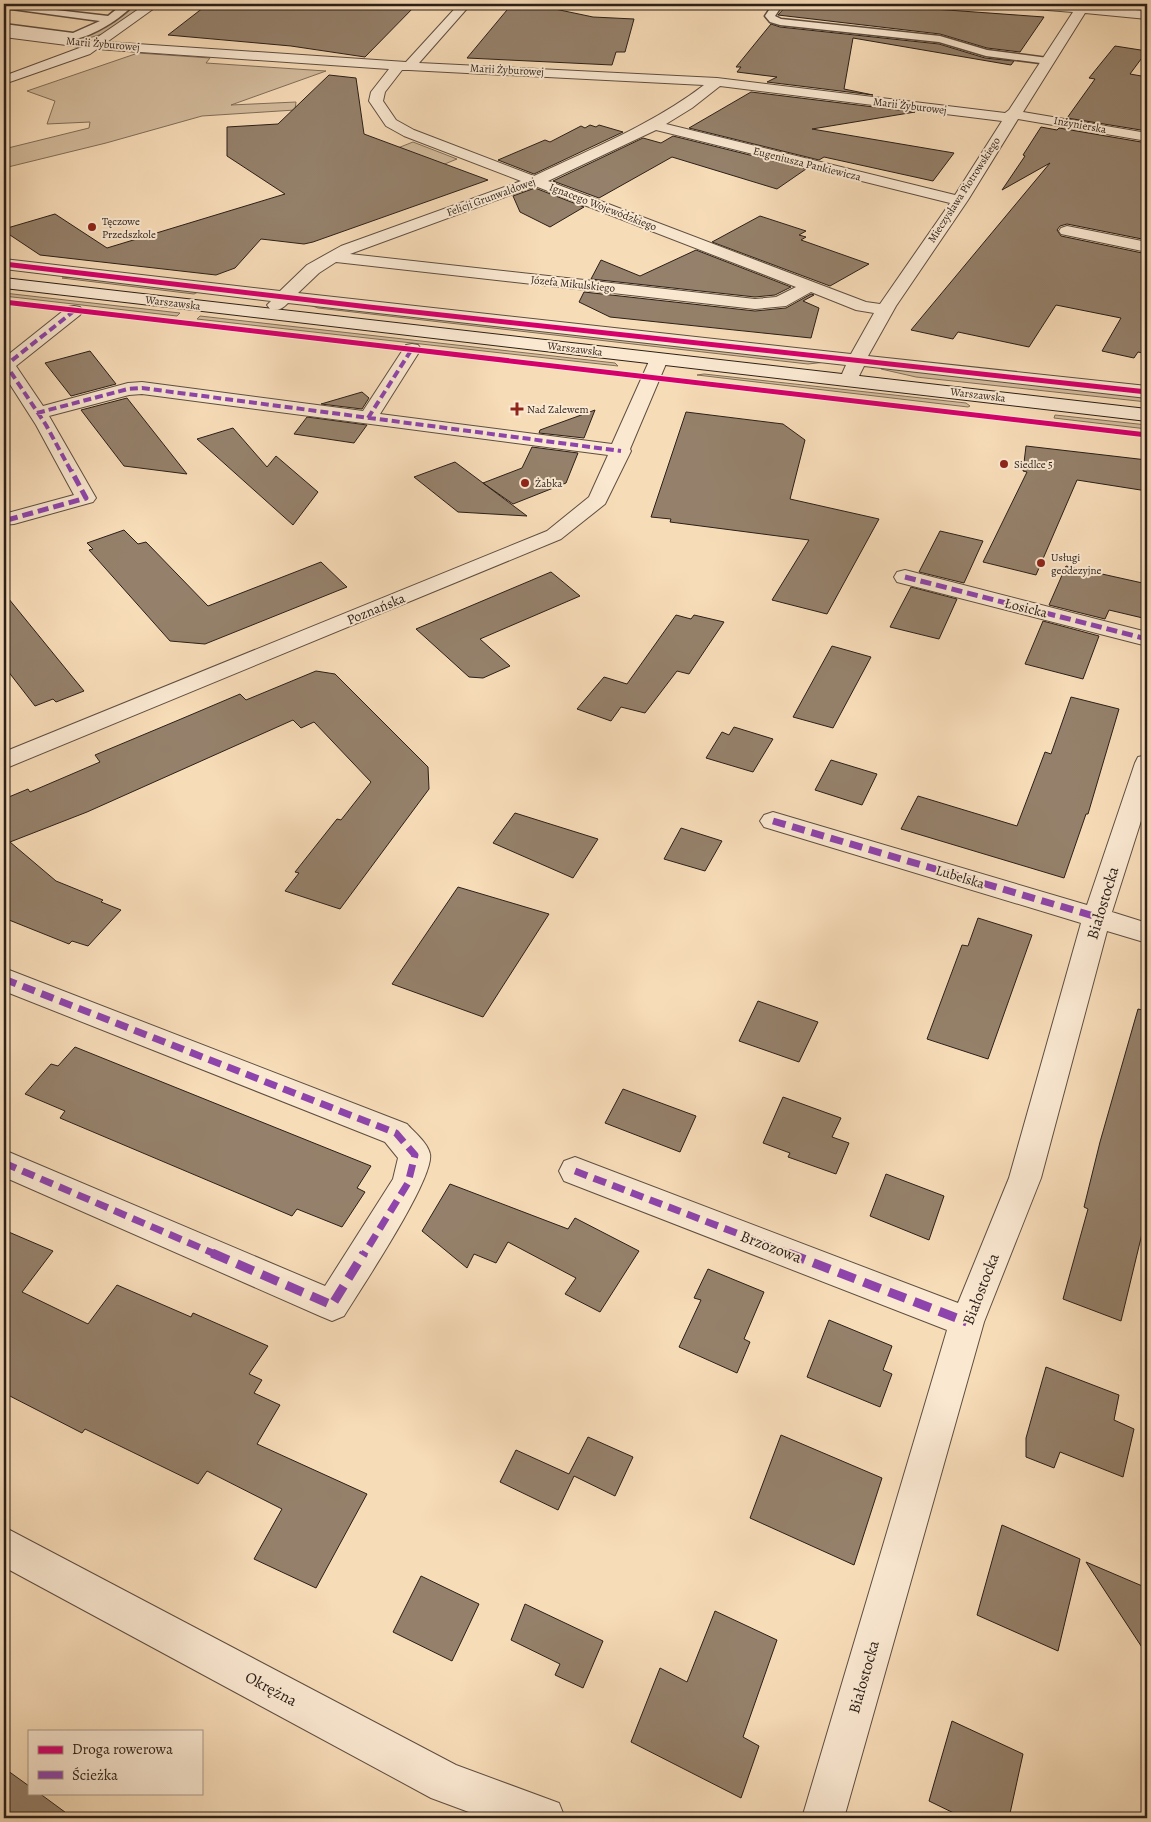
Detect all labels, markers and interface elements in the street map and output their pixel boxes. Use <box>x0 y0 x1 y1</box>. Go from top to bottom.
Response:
street label: Marii Żyburowej <box>65 33 141 55</box>
street label: Marii Żyburowej <box>470 61 544 79</box>
street label: Marii Żyburowej <box>872 94 948 118</box>
street label: Inżynierska <box>1053 113 1108 137</box>
street label: Mieczysława Piotrowskiego <box>924 134 1004 246</box>
street label: Eugeniusza Pankiewicza <box>751 143 863 185</box>
street label: Felicji Grunwaldowej <box>445 174 537 220</box>
street label: Ignacego Wojewódzkiego <box>547 180 659 235</box>
place label: Tęczowe Przedszkole <box>102 214 156 242</box>
marker: Tęczowe Przedszkole <box>86 221 98 233</box>
street label: Józefa Mikulskiego <box>530 272 616 296</box>
street label: Warszawska <box>143 292 202 314</box>
street label: Warszawska <box>545 338 604 360</box>
street label: Warszawska <box>948 384 1007 406</box>
place label: Nad Zalewem <box>527 402 589 417</box>
marker: Nad Zalewem <box>511 403 523 415</box>
place label: Siedlce 5 <box>1014 457 1053 472</box>
marker: Siedlce 5 <box>998 458 1010 470</box>
place label: Żabka <box>535 476 563 491</box>
marker: Żabka <box>519 477 531 489</box>
place label: Usługi geodezyjne <box>1051 550 1101 578</box>
marker: Usługi geodezyjne <box>1035 557 1047 569</box>
street label: Poznańska <box>344 589 408 629</box>
street label: Łosicka <box>1003 594 1050 623</box>
street label: Lubelska <box>933 861 987 894</box>
street label: Białostocka <box>1081 863 1125 942</box>
street label: Brzozowa <box>737 1225 806 1269</box>
street label: Białostocka <box>957 1249 1005 1328</box>
street label: Białostocka <box>843 1637 885 1716</box>
street label: Okrężna <box>241 1666 301 1712</box>
legend <box>28 1730 202 1794</box>
text: Droga rowerowa <box>72 1739 173 1759</box>
text: Ścieżka <box>72 1765 118 1785</box>

